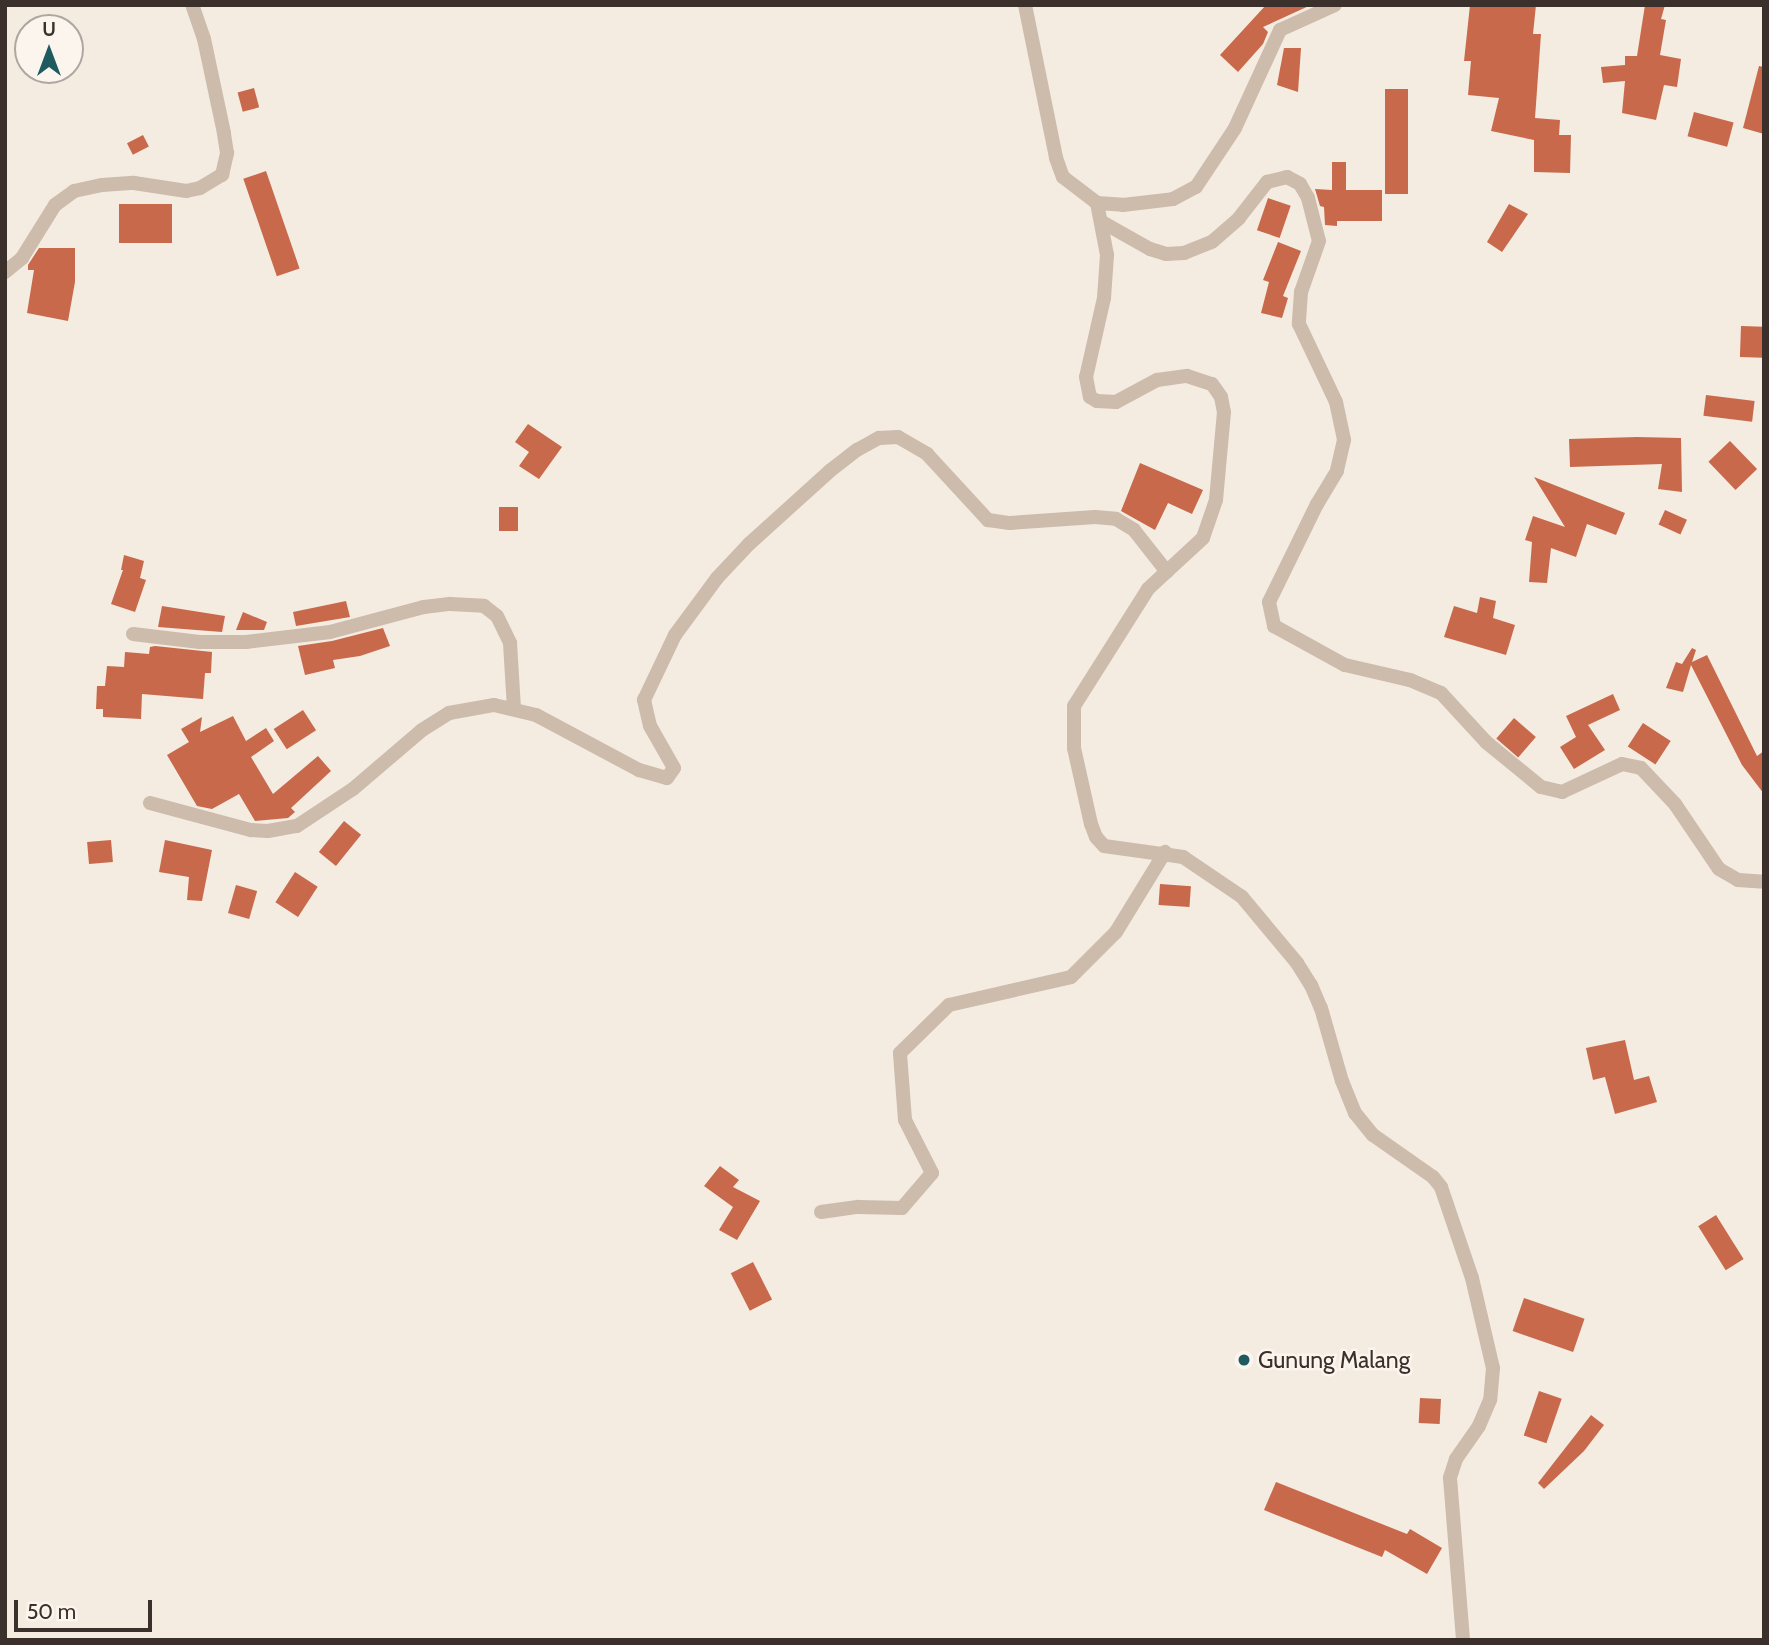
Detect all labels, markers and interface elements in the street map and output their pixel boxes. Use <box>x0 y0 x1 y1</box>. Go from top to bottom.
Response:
north arrow <box>14 14 84 84</box>
text: U <box>42 18 56 41</box>
place label: Gunung Malang <box>1258 1346 1410 1374</box>
marker: Gunung Malang <box>1236 1352 1252 1368</box>
scale bar <box>18 1586 156 1630</box>
text: 50 m <box>27 1599 76 1624</box>

